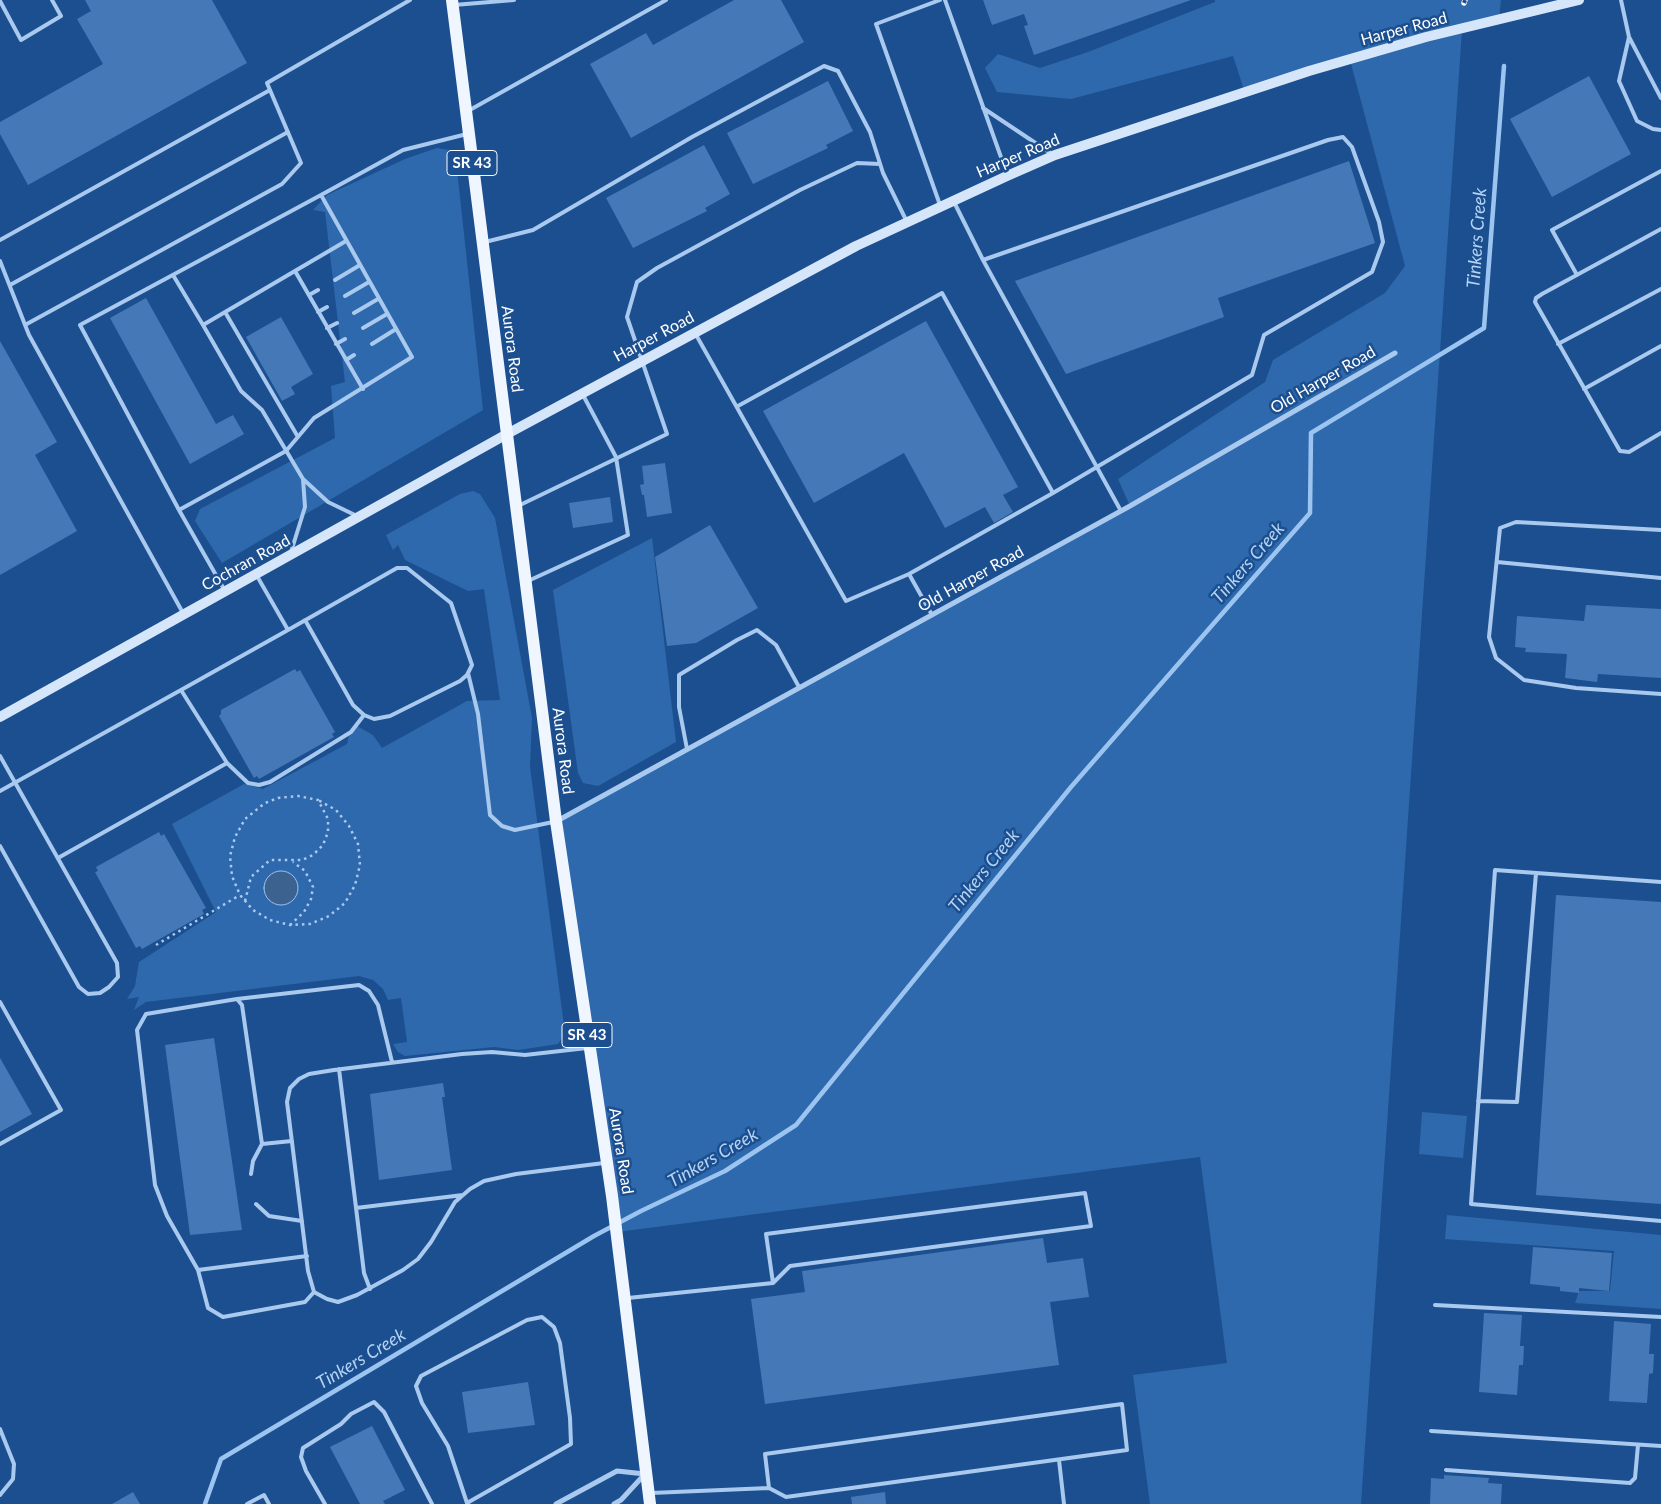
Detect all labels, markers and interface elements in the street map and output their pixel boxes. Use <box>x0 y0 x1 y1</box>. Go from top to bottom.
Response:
street label: Harper Road <box>1359 8 1449 50</box>
street label: Harper Road <box>973 130 1063 182</box>
road number: SR 43 <box>447 150 497 176</box>
water label: Tinkers Creek <box>1463 187 1491 289</box>
street label: Aurora Road <box>497 304 527 394</box>
street label: Harper Road <box>610 308 698 366</box>
street label: Old Harper Road <box>1267 342 1379 418</box>
water label: Tinkers Creek <box>1207 518 1289 608</box>
street label: Cochran Road <box>198 531 294 595</box>
street label: Old Harper Road <box>915 542 1027 616</box>
street label: Aurora Road <box>548 706 578 796</box>
water label: Tinkers Creek <box>944 825 1024 917</box>
road number: SR 43 <box>562 1022 612 1048</box>
street label: Aurora Road <box>605 1106 637 1196</box>
water label: Tinkers Creek <box>664 1124 762 1192</box>
water label: Tinkers Creek <box>312 1324 410 1394</box>

